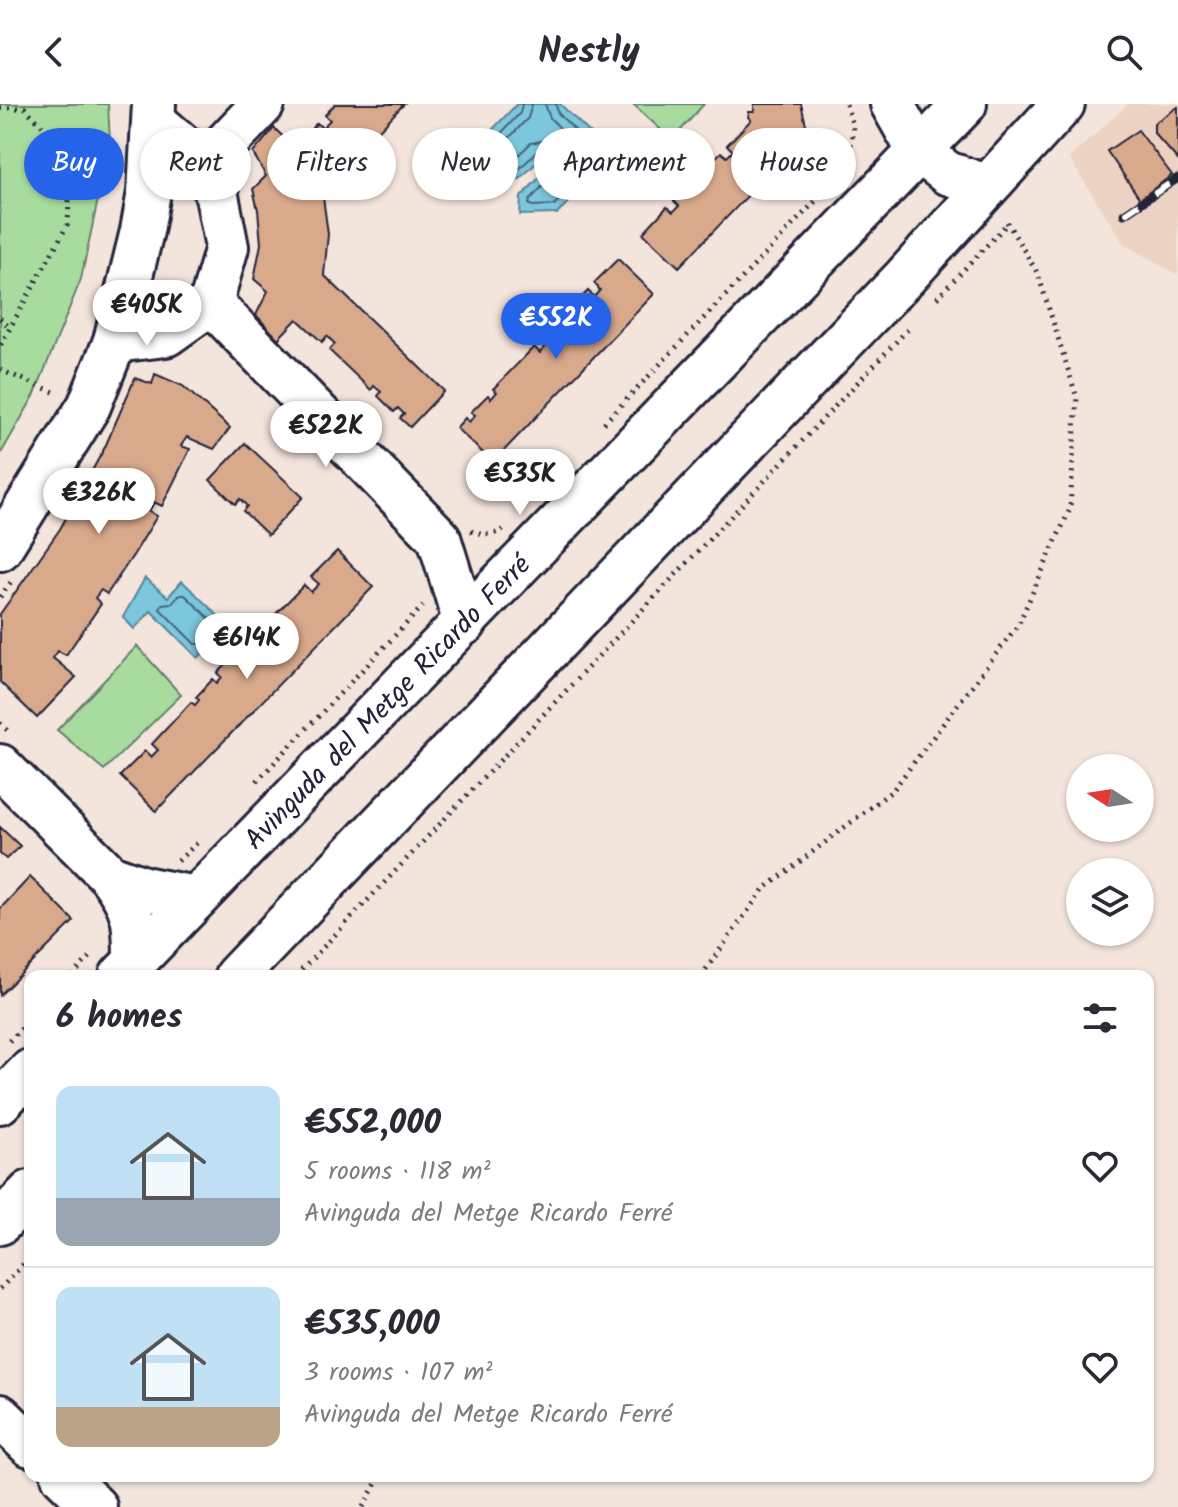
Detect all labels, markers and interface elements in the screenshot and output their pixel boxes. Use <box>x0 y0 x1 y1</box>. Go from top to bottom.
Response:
text: Nestly <box>538 24 640 81</box>
icon: back <box>32 30 76 74</box>
icon: search <box>1102 30 1146 74</box>
chip: Buy <box>24 128 124 200</box>
chip: Rent <box>140 128 251 200</box>
chip: Filters <box>267 128 396 200</box>
chip: New <box>412 128 518 200</box>
chip: Apartment <box>534 128 715 200</box>
chip: House <box>731 128 856 200</box>
pin: €405K <box>91 280 203 348</box>
text: €405K <box>111 285 183 327</box>
pin: €552K <box>500 293 612 361</box>
text: €552K <box>519 298 593 340</box>
pin: €522K <box>270 401 382 469</box>
text: €522K <box>288 406 364 448</box>
pin: €535K <box>464 449 576 517</box>
text: €535K <box>484 454 556 496</box>
pin: €326K <box>43 468 155 536</box>
text: €326K <box>61 473 137 515</box>
street label: Avinguda del Metge Ricardo Ferré <box>234 544 544 862</box>
pin: €614K <box>191 613 303 681</box>
text: €614K <box>213 618 281 660</box>
north arrow <box>1066 754 1154 842</box>
map controls <box>1066 754 1154 946</box>
button: layers <box>1066 858 1154 946</box>
text: 6 homes <box>56 991 182 1045</box>
icon: filters <box>1078 996 1122 1040</box>
text: €552,000 <box>304 1097 441 1151</box>
icon: home <box>120 1118 216 1214</box>
icon: heart <box>1078 1144 1122 1188</box>
text: 5 rooms · 118 m² <box>304 1151 490 1193</box>
text: Avinguda del Metge Ricardo Ferré <box>304 1193 672 1235</box>
text: €535,000 <box>304 1298 440 1352</box>
icon: home <box>120 1319 216 1415</box>
icon: heart <box>1078 1345 1122 1389</box>
text: 3 rooms · 107 m² <box>304 1352 493 1394</box>
text: Avinguda del Metge Ricardo Ferré <box>304 1394 672 1436</box>

